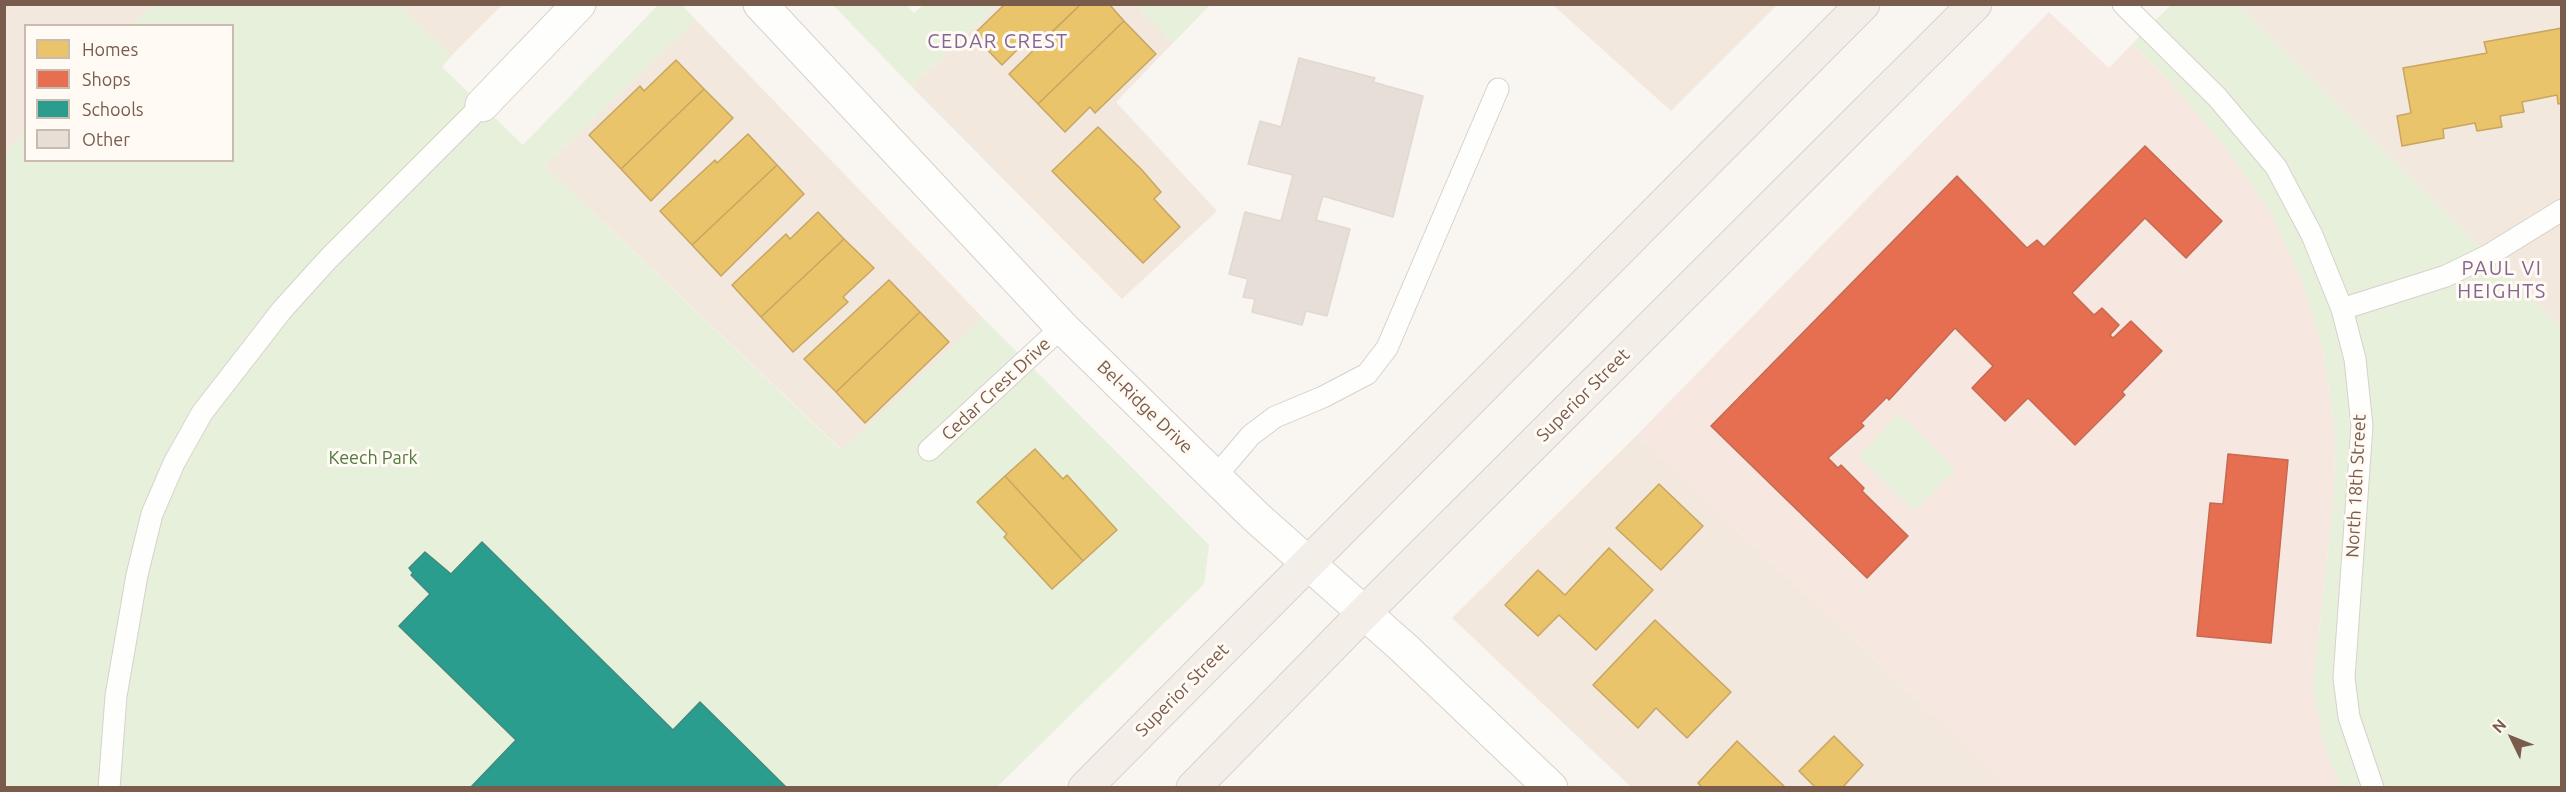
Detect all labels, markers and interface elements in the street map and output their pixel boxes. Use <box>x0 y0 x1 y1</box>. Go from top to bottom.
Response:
legend <box>24 24 234 162</box>
district label: CEDAR CREST <box>927 29 1069 53</box>
text: Homes <box>82 39 138 59</box>
text: Shops <box>82 69 131 89</box>
text: Schools <box>82 99 144 119</box>
text: Other <box>82 129 130 149</box>
district label: PAUL VI HEIGHTS <box>2457 256 2547 303</box>
street label: Cedar Crest Drive <box>937 333 1055 445</box>
street label: Superior Street <box>1532 344 1634 446</box>
street label: Bel-Ridge Drive <box>1093 356 1197 458</box>
street label: North 18th Street <box>2341 414 2371 558</box>
park label: Keech Park <box>328 447 418 469</box>
street label: Superior Street <box>1131 639 1233 741</box>
north arrow <box>2482 708 2542 768</box>
text: N <box>2488 715 2509 736</box>

